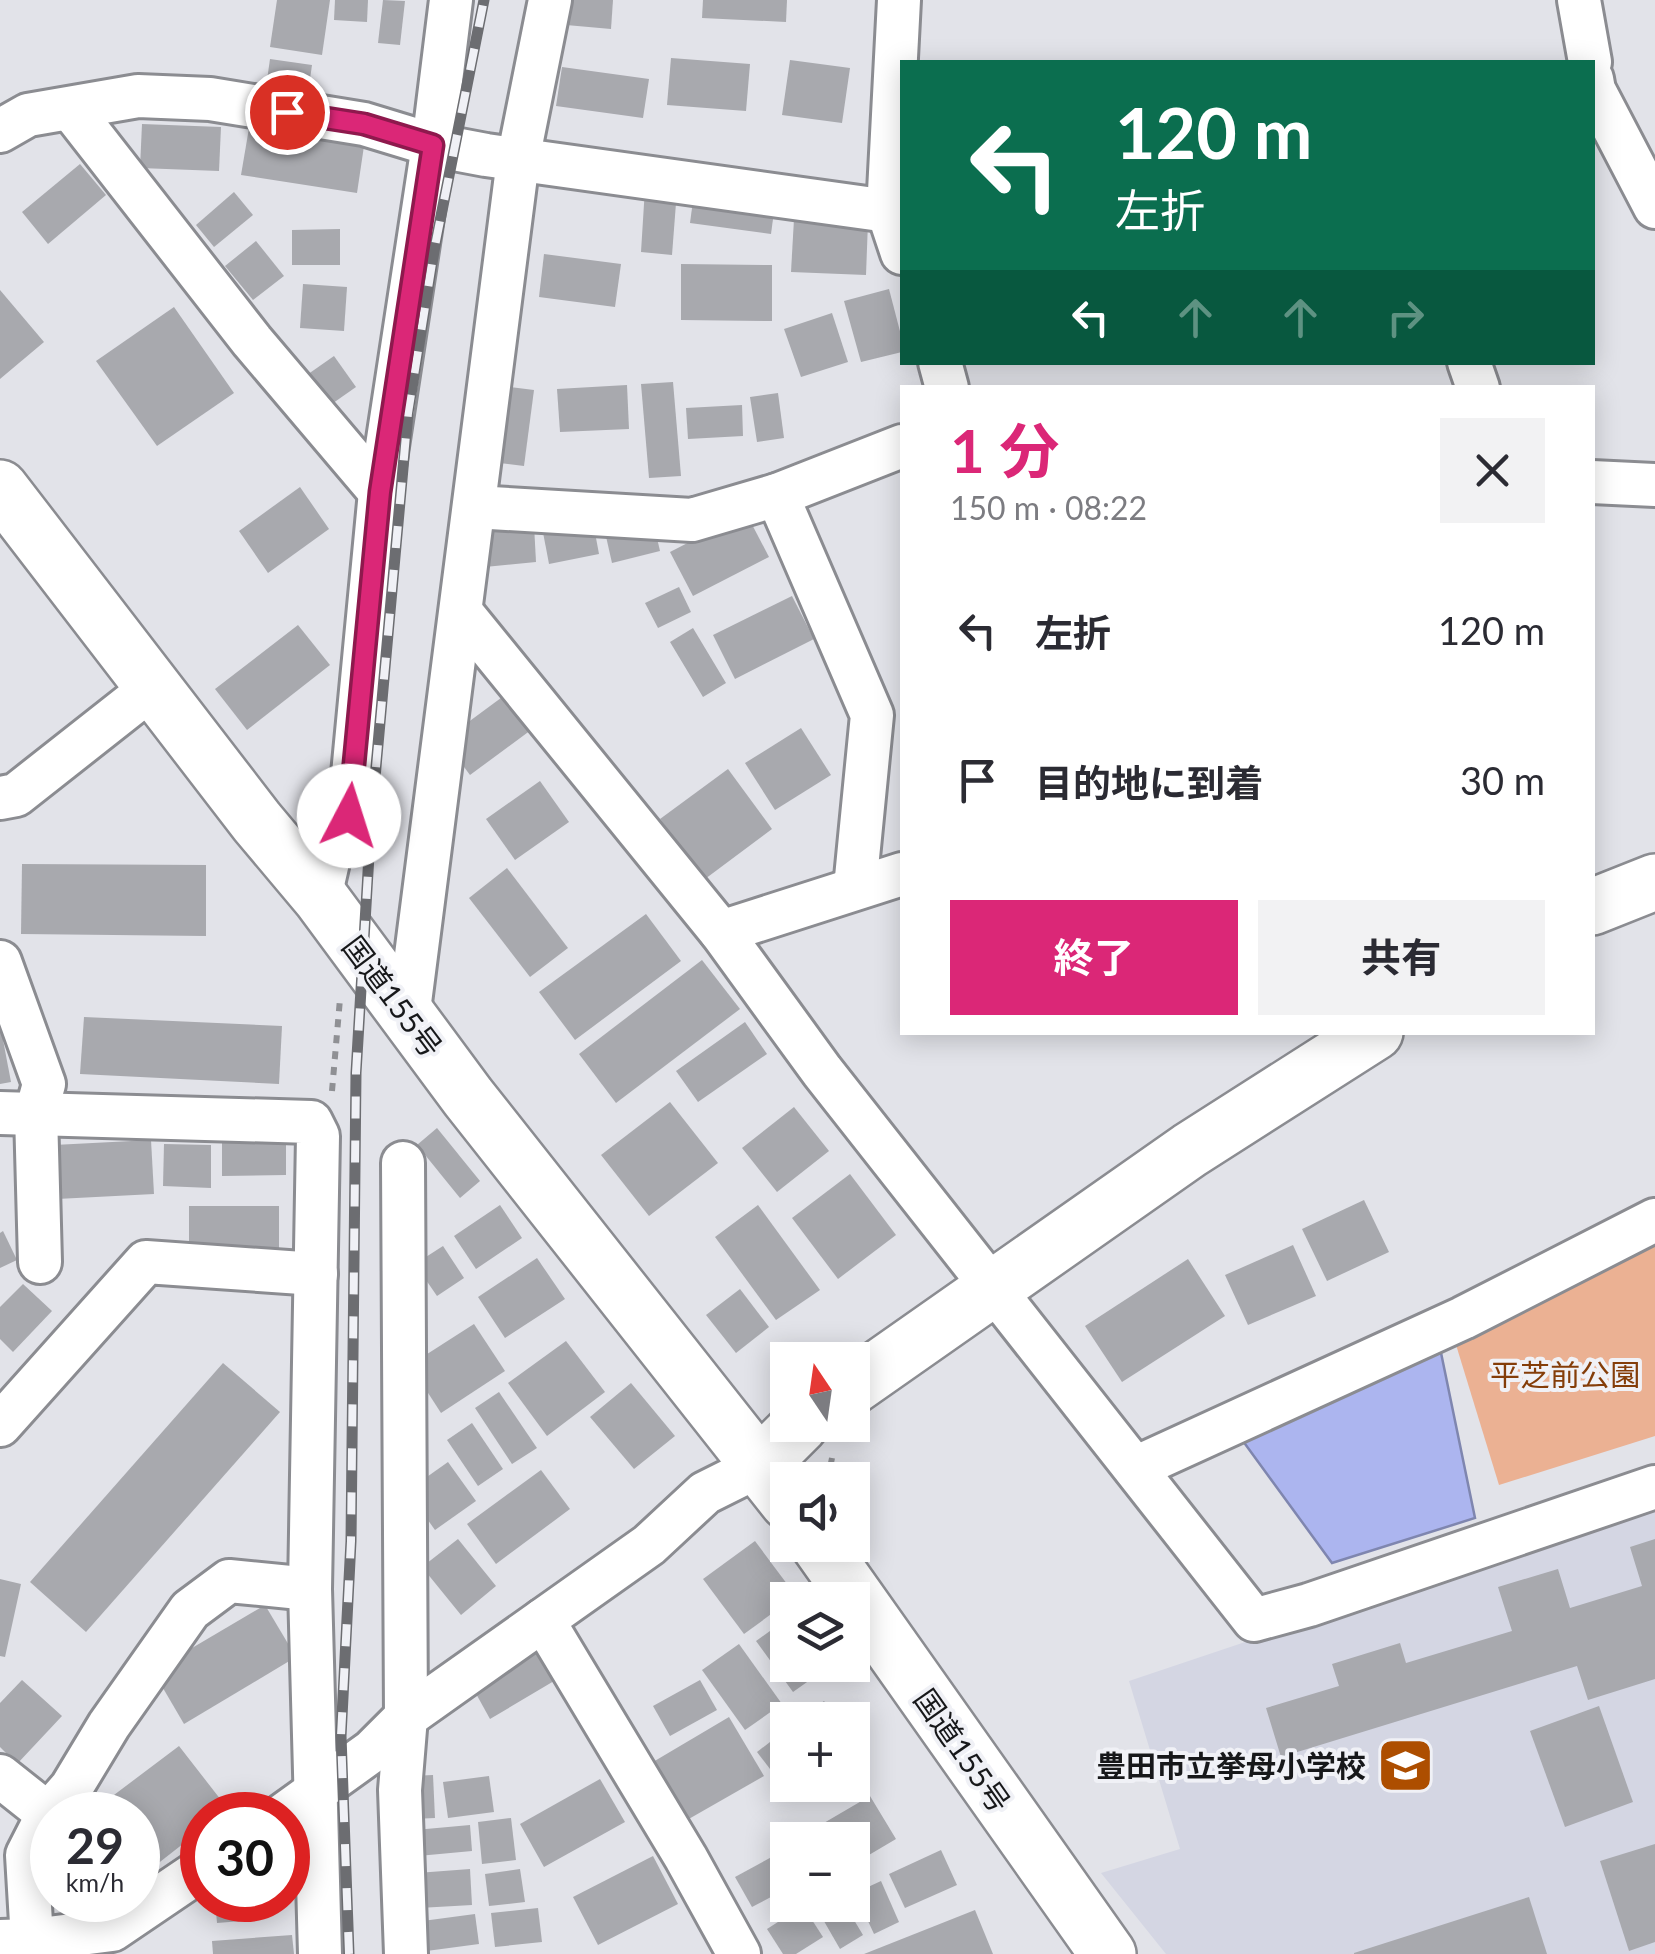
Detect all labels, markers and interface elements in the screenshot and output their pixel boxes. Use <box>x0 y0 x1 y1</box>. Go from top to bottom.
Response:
pin <box>245 70 330 155</box>
icon: arrive <box>260 85 315 140</box>
text: 120 m <box>1115 90 1312 174</box>
icon: left <box>950 100 1080 230</box>
text: 左折 <box>1115 183 1205 237</box>
icon: left <box>1063 290 1118 345</box>
icon: ahead <box>1168 290 1223 345</box>
icon: ahead <box>1273 290 1328 345</box>
icon: right <box>1378 290 1433 345</box>
text: 1 分 <box>950 414 1059 486</box>
button: close <box>1440 418 1545 523</box>
text: 150 m · 08:22 <box>950 488 1147 527</box>
icon: left <box>950 603 1005 658</box>
text: 120 m <box>1438 607 1545 653</box>
text: 左折 <box>1035 609 1111 655</box>
icon: arrive <box>950 753 1005 808</box>
text: 30 m <box>1460 757 1545 803</box>
text: 目的地に到着 <box>1035 759 1263 805</box>
position arrow <box>297 764 401 868</box>
button: 終了 <box>950 900 1238 1015</box>
button: 共有 <box>1258 900 1545 1015</box>
street label: 国道155号 <box>336 928 450 1064</box>
north arrow <box>770 1342 870 1442</box>
map controls <box>770 1342 870 1922</box>
park label: 平芝前公園 <box>1490 1356 1640 1392</box>
button: sound <box>770 1462 870 1562</box>
button: layers <box>770 1582 870 1682</box>
street label: 国道155号 <box>907 1681 1019 1819</box>
button: + <box>770 1702 870 1802</box>
school or university icon: 豊田市立挙母小学校 <box>1375 1735 1435 1795</box>
place label: 豊田市立挙母小学校 <box>1096 1747 1366 1783</box>
speed limit sign: 30 <box>180 1792 310 1922</box>
text: 29 <box>66 1815 124 1875</box>
button: − <box>770 1822 870 1922</box>
text: km/h <box>66 1867 124 1897</box>

